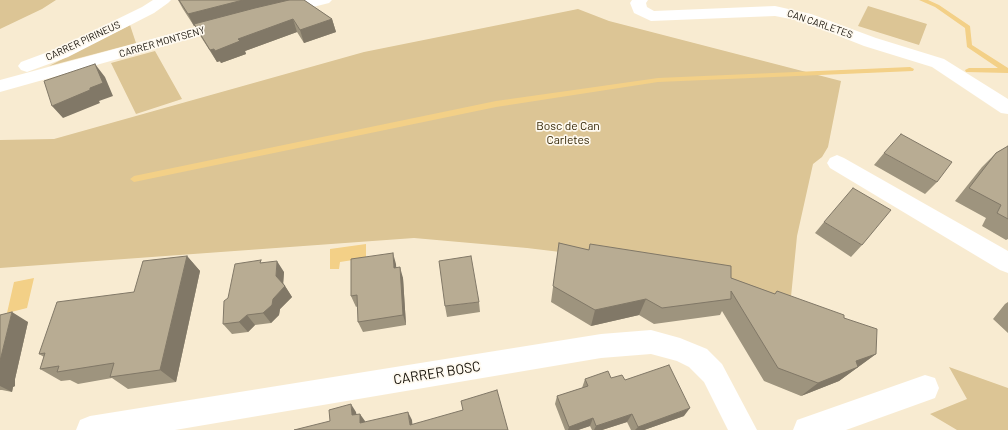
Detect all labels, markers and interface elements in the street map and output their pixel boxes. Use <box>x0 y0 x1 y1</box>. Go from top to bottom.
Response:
street label: CAN CARLETES <box>786 7 854 41</box>
street label: CARRER PIRINEUS <box>44 18 122 64</box>
street label: CARRER MONTSENY <box>118 24 206 60</box>
park label: Bosc de Can Carletes <box>536 119 600 147</box>
street label: CARRER BOSC <box>392 358 482 388</box>

